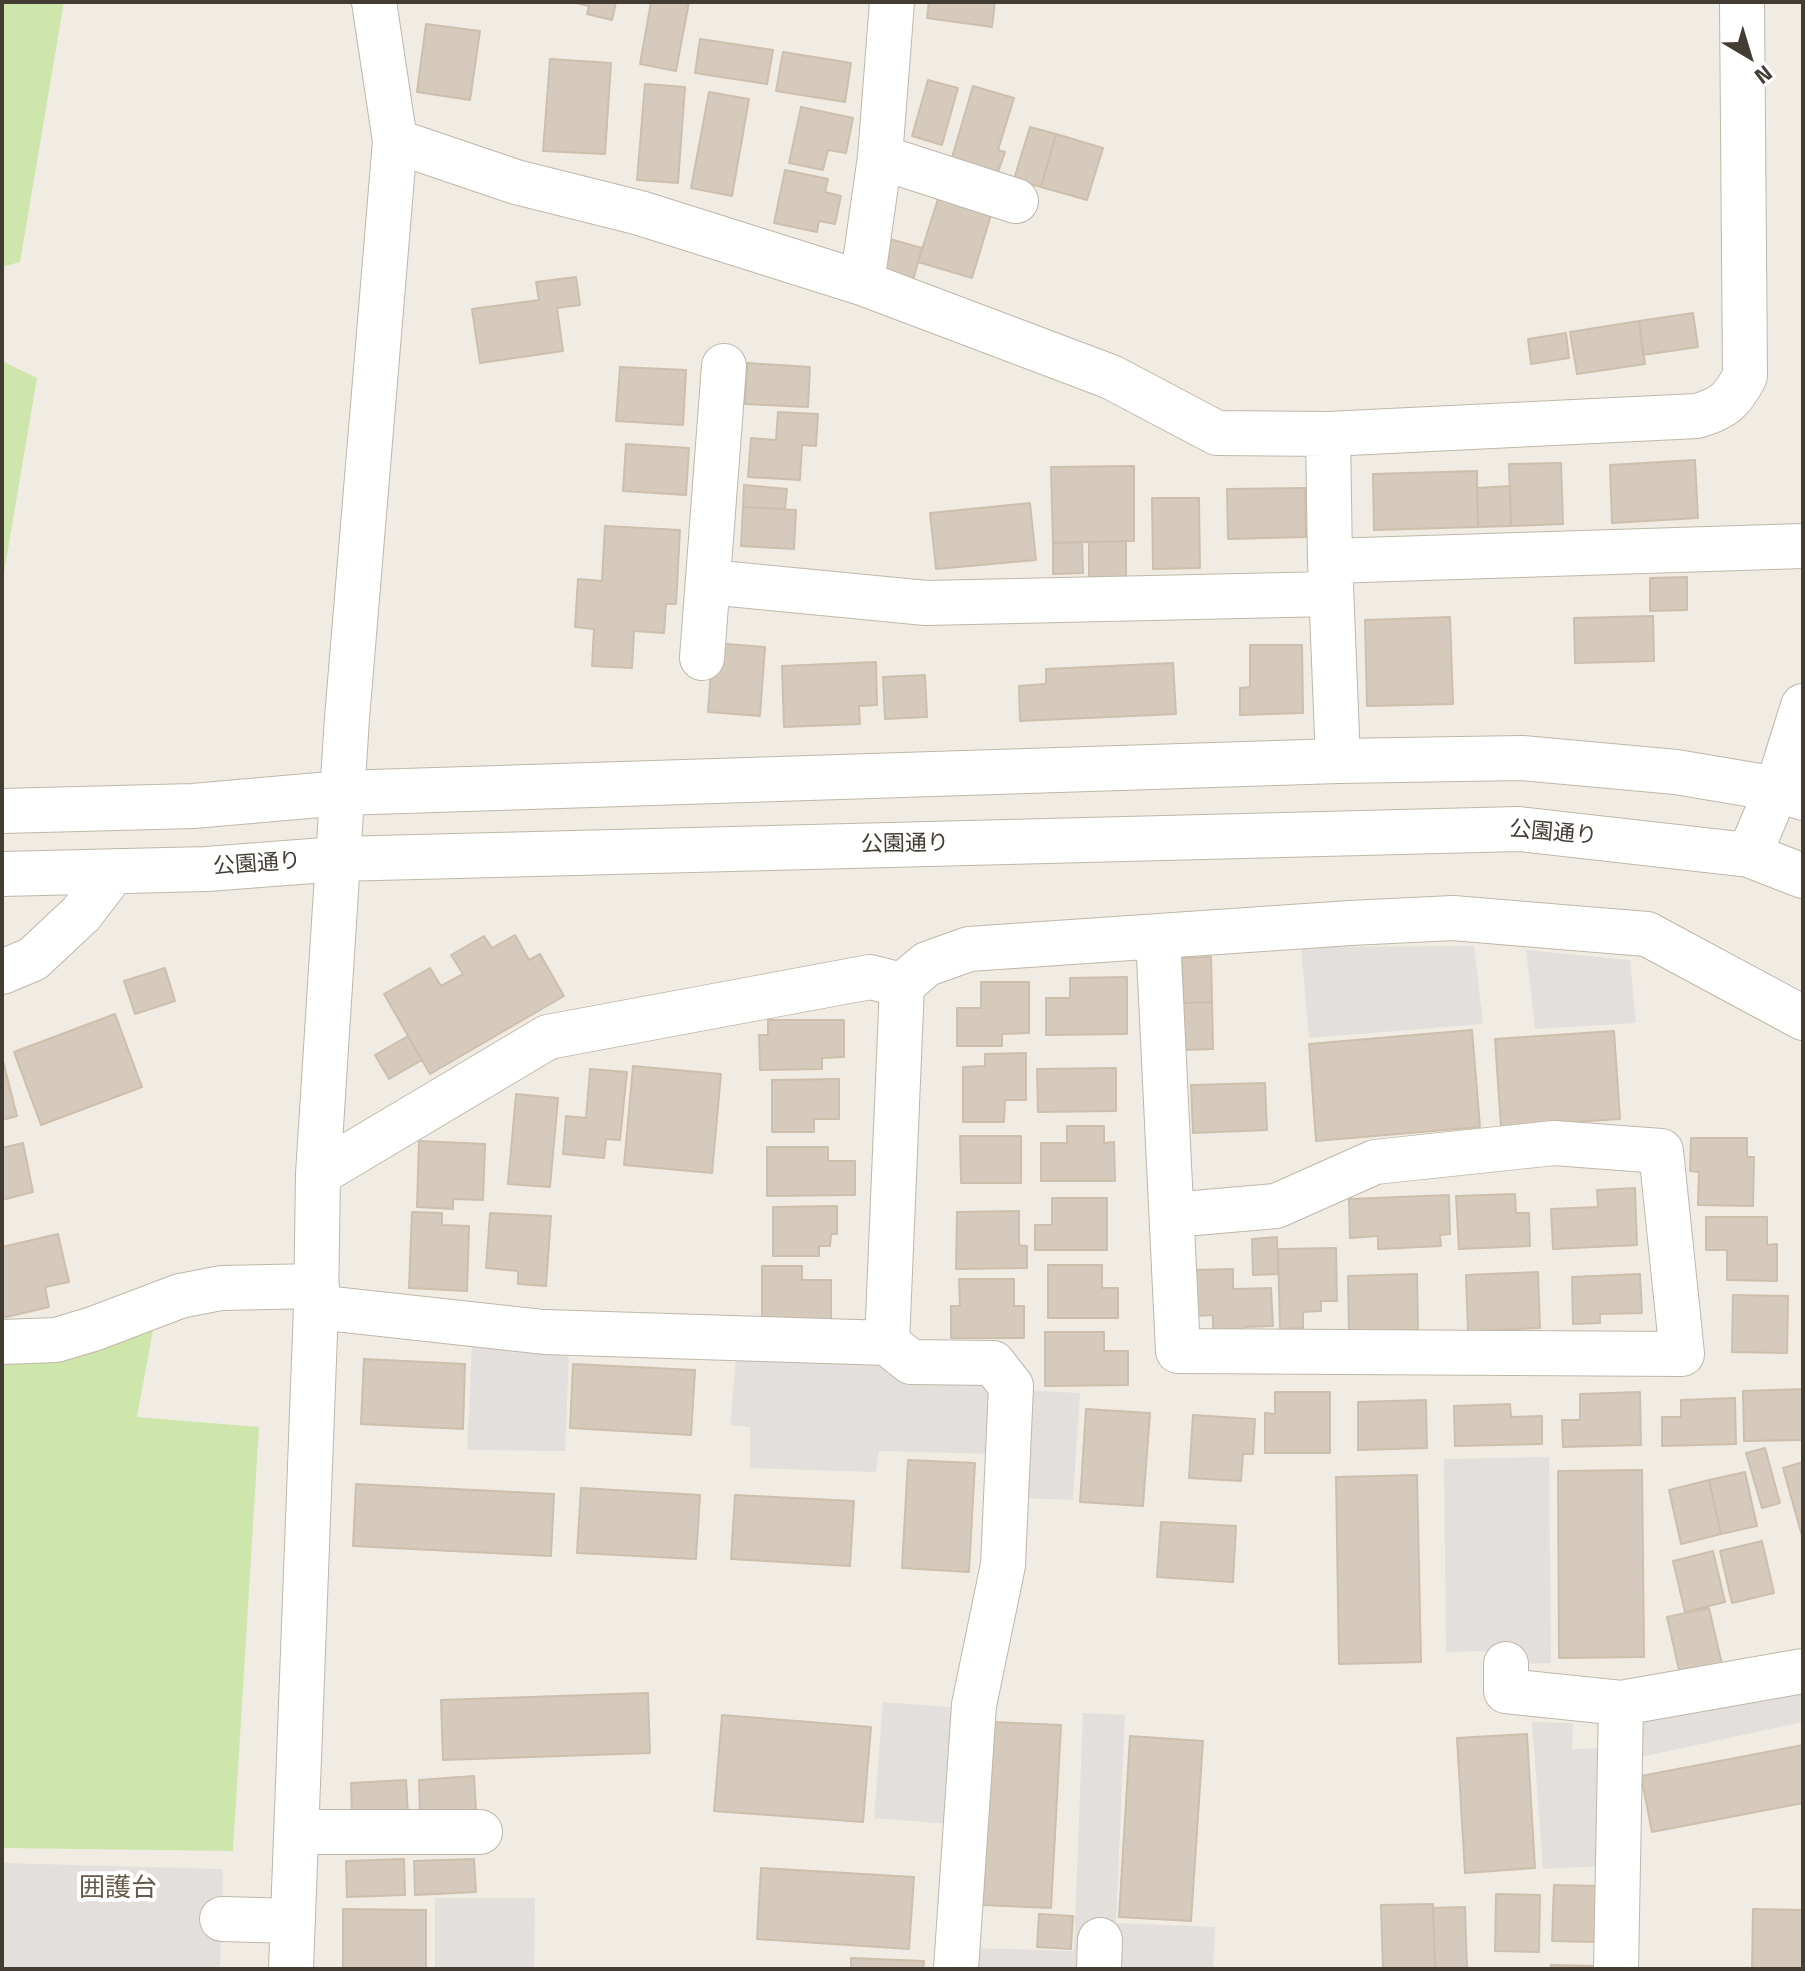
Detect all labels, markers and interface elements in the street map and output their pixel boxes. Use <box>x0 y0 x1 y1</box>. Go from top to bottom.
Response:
north arrow <box>1709 16 1789 96</box>
text: N <box>1747 57 1780 93</box>
street label: 公園通り <box>1508 817 1598 851</box>
street label: 公園通り <box>861 831 949 859</box>
street label: 公園通り <box>212 849 302 881</box>
district label: 囲護台 <box>79 1874 157 1906</box>

